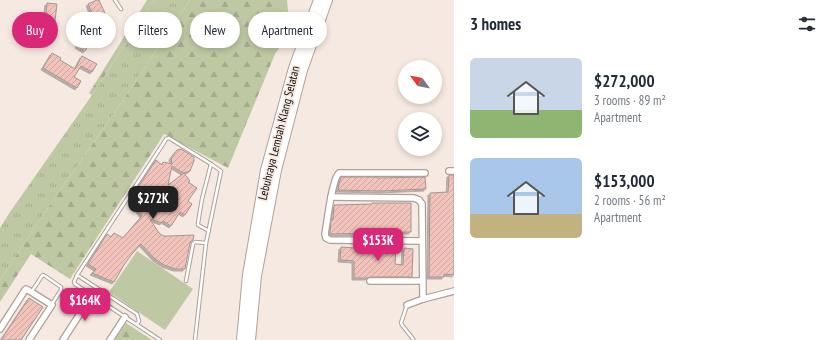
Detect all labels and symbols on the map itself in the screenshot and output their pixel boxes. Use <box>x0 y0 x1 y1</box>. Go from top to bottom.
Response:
north arrow <box>398 60 442 104</box>
street label: Lebuhraya Lembah Klang Selatan <box>255 64 302 201</box>
pin: $272K <box>125 186 181 220</box>
pin: $153K <box>350 228 406 262</box>
pin: $164K <box>57 288 113 322</box>

